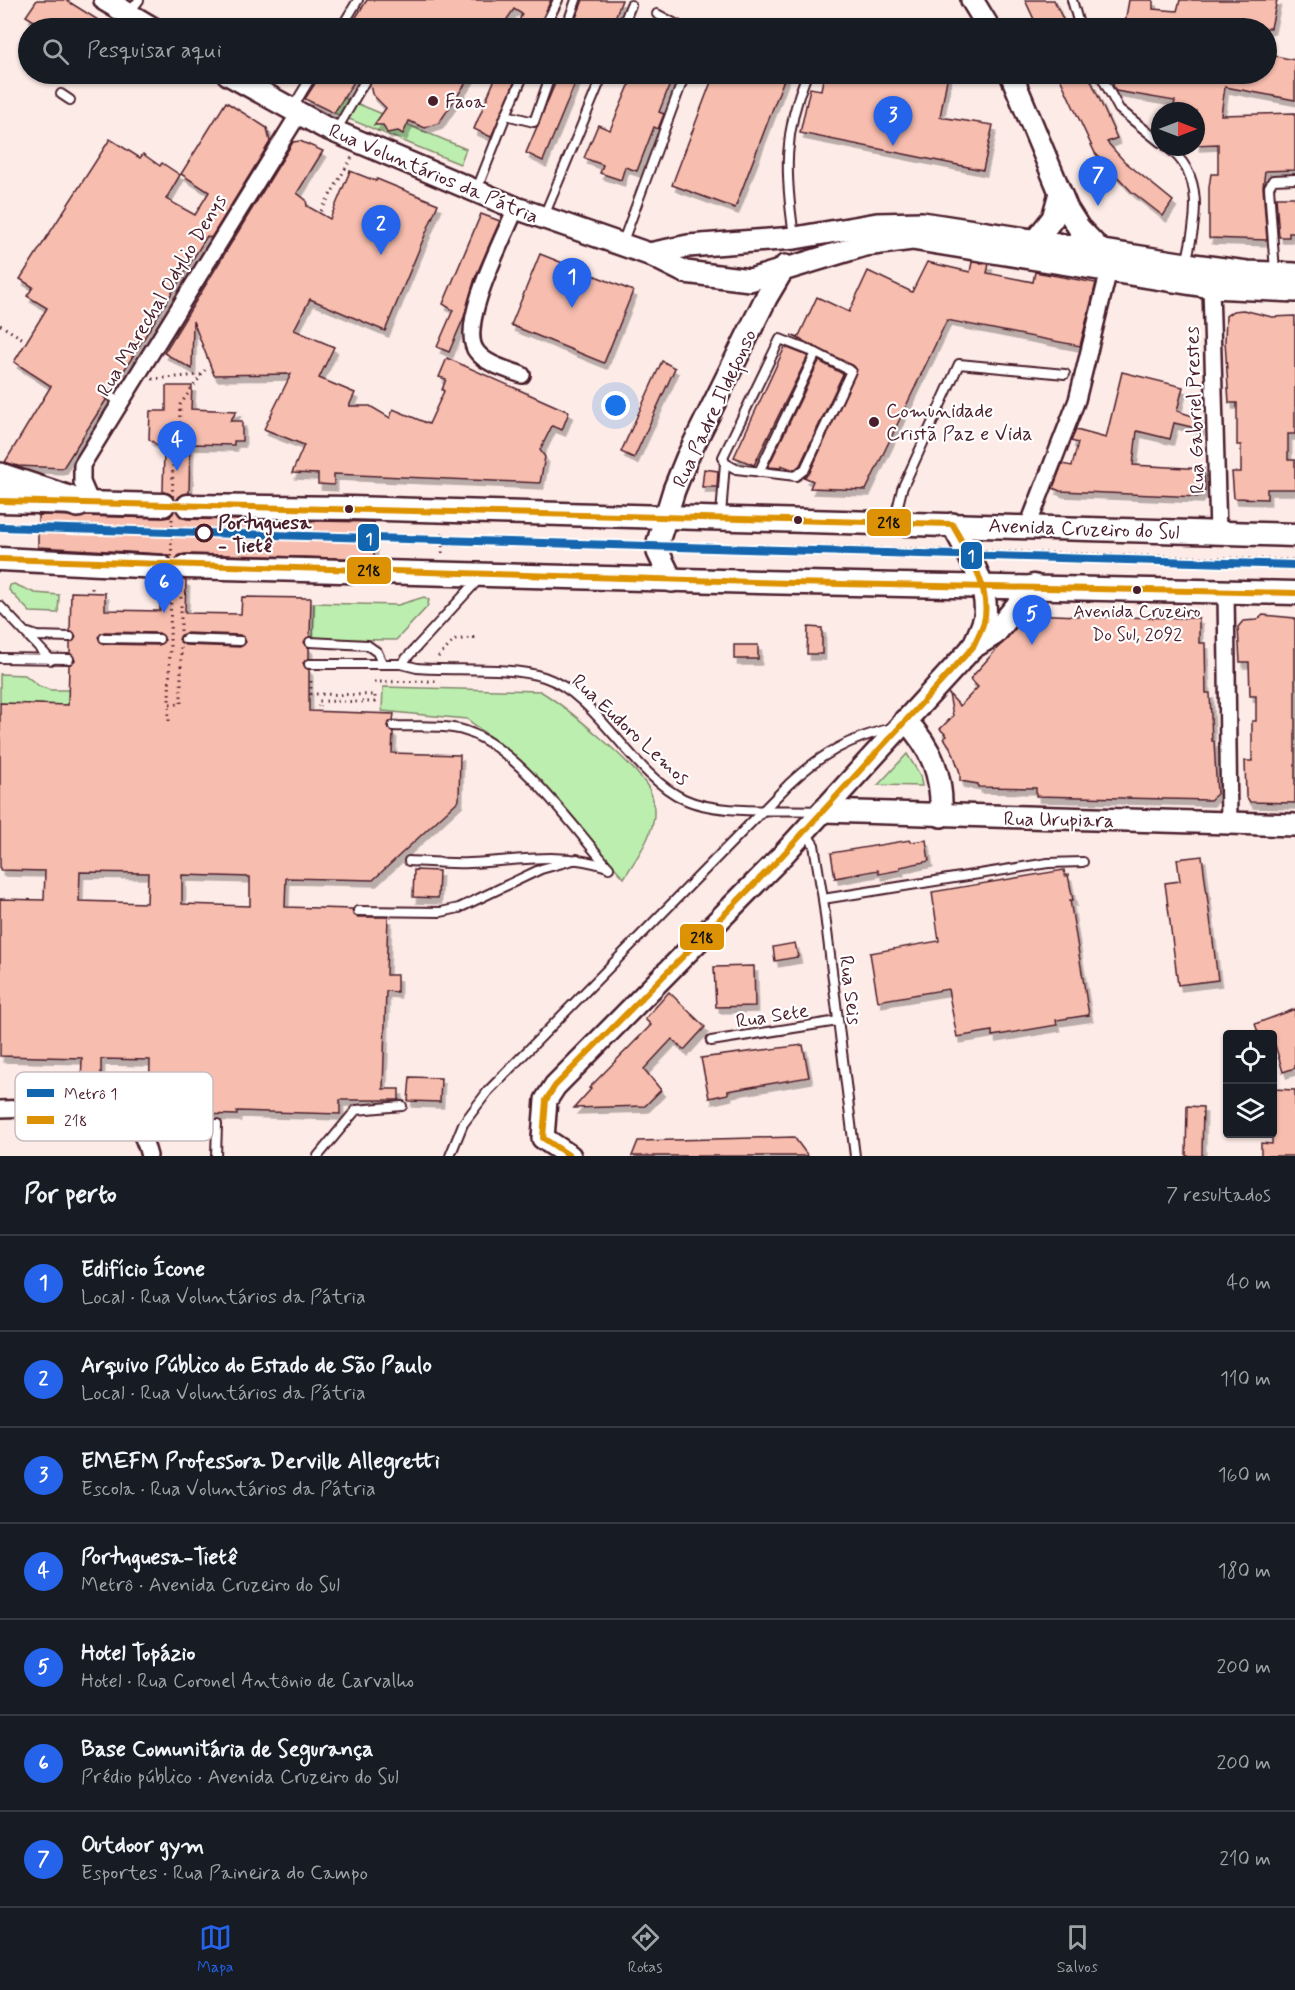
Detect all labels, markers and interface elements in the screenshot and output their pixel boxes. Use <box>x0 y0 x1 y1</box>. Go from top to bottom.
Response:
search box <box>18 18 1277 84</box>
icon: search <box>39 35 72 68</box>
text: Pesquisar aqui <box>87 37 222 65</box>
place label: Faoa <box>445 89 486 116</box>
marker: Faoa <box>426 94 440 108</box>
pin: 3 <box>874 96 912 146</box>
north arrow <box>1151 102 1205 156</box>
street label: Rua Voluntários da Pátria <box>324 118 543 231</box>
pin: 7 <box>1078 156 1118 206</box>
street label: Rua Marechal Odylio Denys <box>91 189 234 402</box>
pin: 2 <box>362 206 400 255</box>
pin: 1 <box>552 258 592 308</box>
street label: Rua Padre Ildefonso <box>667 325 766 493</box>
street label: Rua Gabriel Prestes <box>1179 325 1212 494</box>
your location <box>601 391 630 420</box>
place label: Comunidade Cristã Paz e Vida <box>886 398 1033 448</box>
marker: Comunidade Cristã Paz e Vida <box>867 415 881 429</box>
pin: 4 <box>158 422 196 471</box>
unlabelled marker <box>343 503 355 515</box>
line badge: 218 <box>866 508 912 537</box>
place label: Portuguesa - Tietê <box>218 510 312 560</box>
text: 218 <box>877 513 901 534</box>
street label: Avenida Cruzeiro do Sul <box>988 513 1180 546</box>
unlabelled marker <box>792 514 804 526</box>
line badge: 1 <box>357 523 380 552</box>
marker: Portuguesa - Tietê <box>195 524 213 542</box>
text: 1 <box>365 529 373 550</box>
line badge: 1 <box>960 541 983 570</box>
text: 1 <box>967 546 975 567</box>
line badge: 218 <box>346 556 392 585</box>
text: 218 <box>357 561 381 582</box>
pin: 6 <box>144 564 184 613</box>
marker: Avenida Cruzeiro Do Sul, 2092 <box>1131 584 1143 596</box>
pin: 5 <box>1012 596 1052 645</box>
place label: Avenida Cruzeiro Do Sul, 2092 <box>1073 600 1201 647</box>
street label: Rua Eudoro Lemos <box>565 668 695 792</box>
street label: Rua Urupiara <box>1003 806 1114 835</box>
line badge: 218 <box>679 923 725 951</box>
text: 218 <box>690 928 714 949</box>
street label: Rua Seis <box>832 954 867 1027</box>
street label: Rua Sete <box>734 997 811 1036</box>
map controls <box>1223 1030 1277 1138</box>
button: locate <box>1223 1030 1277 1084</box>
legend <box>15 1072 213 1141</box>
text: Metrô 1 <box>64 1084 117 1105</box>
button: layers <box>1223 1084 1277 1138</box>
text: 218 <box>64 1111 87 1132</box>
text: Por perto <box>24 1178 117 1212</box>
text: 7 resultados <box>1166 1182 1271 1209</box>
text: Edifício Ícone <box>81 1256 205 1284</box>
text: 1 <box>39 1270 48 1297</box>
text: 40 m <box>1227 1270 1271 1297</box>
text: Local · Rua Voluntários da Pátria <box>81 1284 366 1311</box>
text: Arquivo Público do Estado de São Paulo <box>81 1352 432 1380</box>
text: 2 <box>39 1366 48 1393</box>
text: 110 m <box>1220 1366 1271 1393</box>
text: Local · Rua Voluntários da Pátria <box>81 1380 366 1407</box>
text: EMEFM Professora Derville Allegretti <box>81 1448 440 1476</box>
text: 3 <box>39 1462 48 1489</box>
text: 160 m <box>1218 1462 1271 1489</box>
text: Escola · Rua Voluntários da Pátria <box>81 1476 376 1503</box>
text: Portuguesa-Tietê <box>81 1544 238 1572</box>
text: 4 <box>38 1558 49 1585</box>
text: 180 m <box>1218 1558 1271 1585</box>
text: Metrô · Avenida Cruzeiro do Sul <box>81 1572 340 1599</box>
text: Hotel Topázio <box>81 1640 195 1668</box>
text: 5 <box>38 1654 50 1681</box>
text: 200 m <box>1216 1654 1271 1681</box>
text: Hotel · Rua Coronel Antônio de Carvalho <box>81 1668 414 1695</box>
text: Base Comunitária de Segurança <box>81 1736 374 1764</box>
text: 6 <box>38 1750 49 1777</box>
text: 200 m <box>1216 1750 1271 1777</box>
text: Prédio público · Avenida Cruzeiro do Sul <box>81 1764 399 1791</box>
text: Outdoor gym <box>81 1832 204 1860</box>
text: 7 <box>37 1846 50 1873</box>
text: 210 m <box>1219 1846 1271 1873</box>
text: Esportes · Rua Paineira do Campo <box>81 1860 368 1887</box>
tab: Mapa <box>197 1921 234 1978</box>
tab: Rotas <box>628 1921 663 1978</box>
tab: Salvos <box>1057 1921 1098 1978</box>

